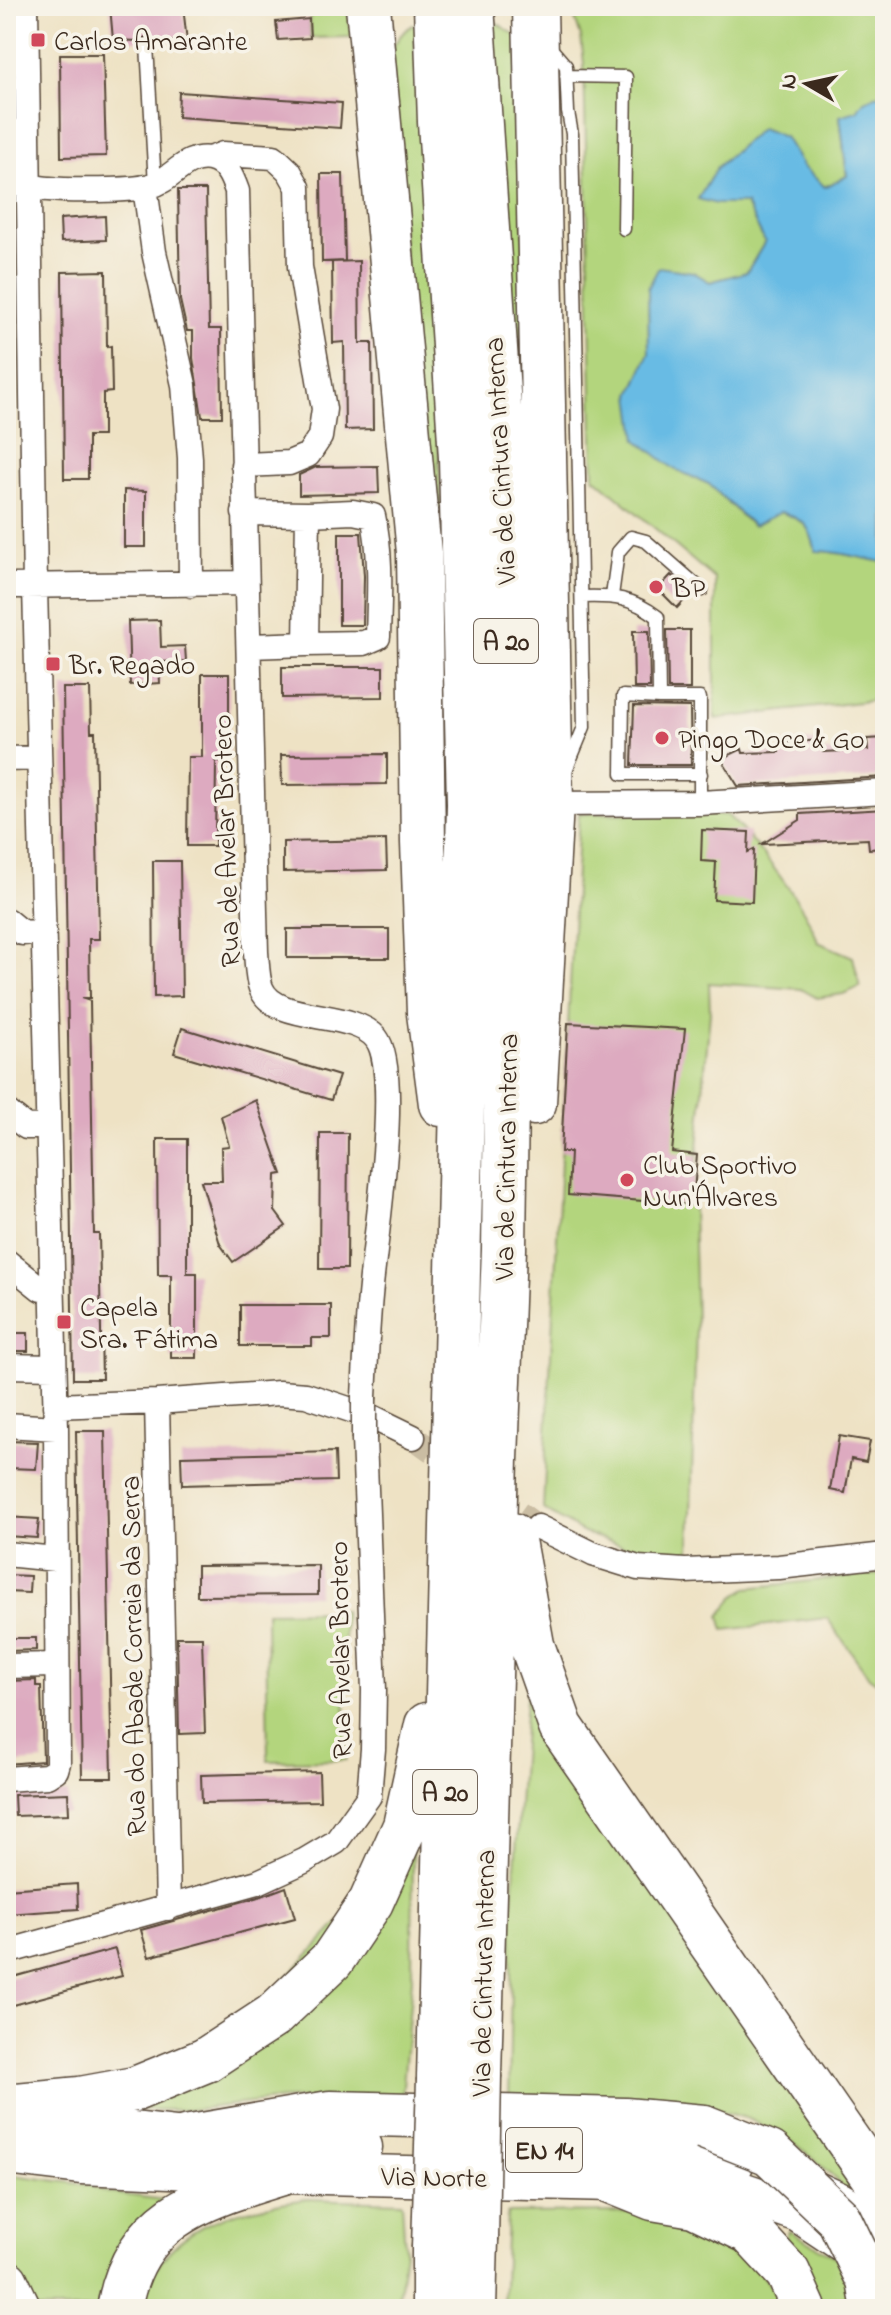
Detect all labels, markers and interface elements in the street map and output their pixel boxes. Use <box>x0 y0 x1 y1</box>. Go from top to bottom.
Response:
place label: Carlos Amarante <box>54 23 248 64</box>
marker: Carlos Amarante <box>29 31 47 49</box>
north arrow <box>767 44 847 124</box>
text: N <box>773 71 807 91</box>
street label: Via de Cintura Interna <box>476 336 529 586</box>
place label: BP <box>671 570 706 611</box>
marker: BP <box>647 578 665 596</box>
road number: A 20 <box>474 619 538 663</box>
place label: Br. Regado <box>68 647 195 688</box>
marker: Br. Regado <box>44 655 62 673</box>
street label: Rua de Avelar Brotero <box>204 714 253 968</box>
place label: Pingo Doce & Go <box>678 721 865 762</box>
marker: Pingo Doce & Go <box>653 729 671 747</box>
street label: Via de Cintura Interna <box>486 1033 531 1282</box>
place label: Club Sportivo Nun'Álvares <box>643 1147 797 1220</box>
marker: Club Sportivo Nun'Álvares <box>618 1171 636 1189</box>
place label: Capela Sra. Fátima <box>80 1289 218 1362</box>
marker: Capela Sra. Fátima <box>55 1313 73 1331</box>
street label: Rua do Abade Correia da Serra <box>112 1475 159 1837</box>
street label: Rua Avelar Brotero <box>320 1541 365 1759</box>
road number: A 20 <box>413 1770 477 1814</box>
street label: Via de Cintura Interna <box>463 1849 508 2098</box>
road number: EN 14 <box>506 2128 582 2172</box>
street label: Via Norte <box>380 2158 488 2201</box>

